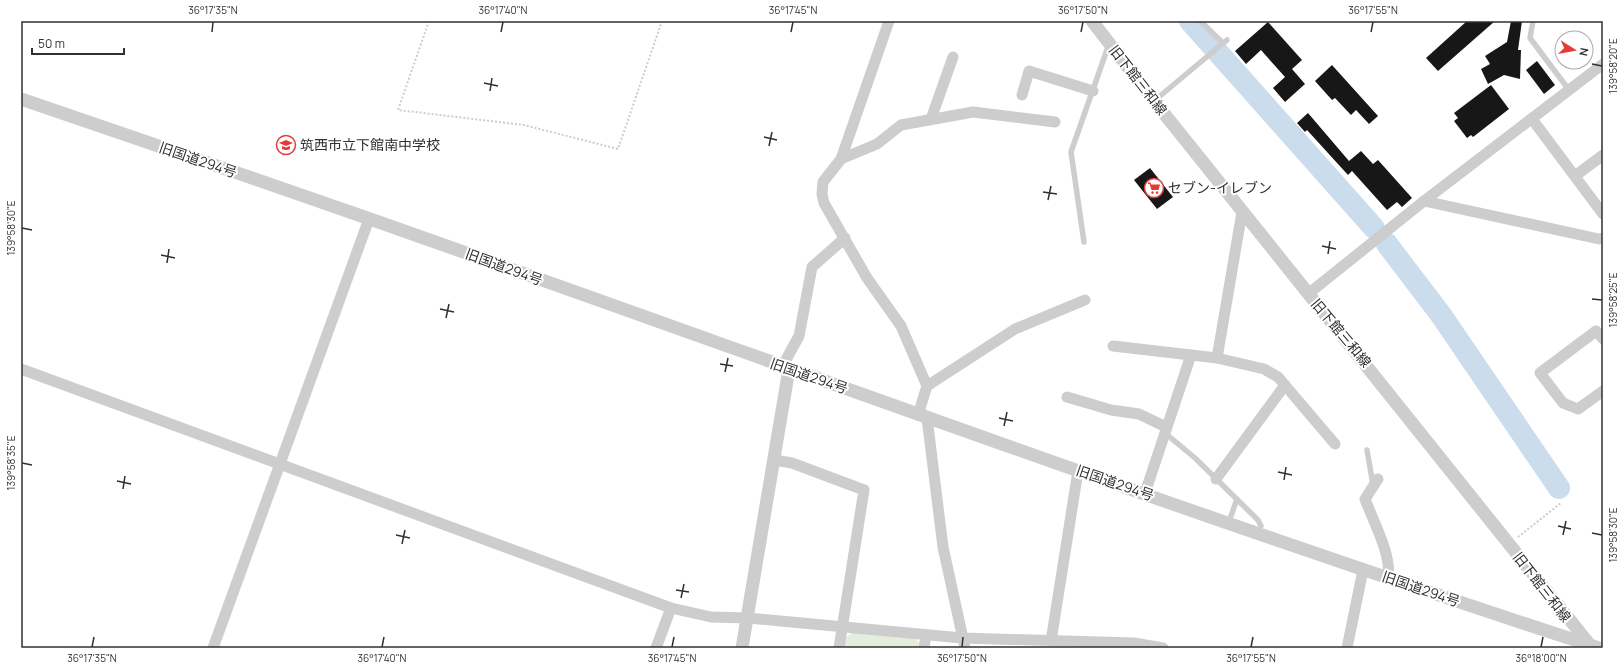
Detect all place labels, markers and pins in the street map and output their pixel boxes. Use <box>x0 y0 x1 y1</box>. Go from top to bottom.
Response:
school or university icon: 筑西市立下館南中学校 <box>275 134 297 156</box>
place label: 筑西市立下館南中学校 <box>300 135 440 154</box>
supermarket icon: セブン-イレブン <box>1143 177 1165 199</box>
place label: セブン-イレブン <box>1168 178 1272 197</box>

